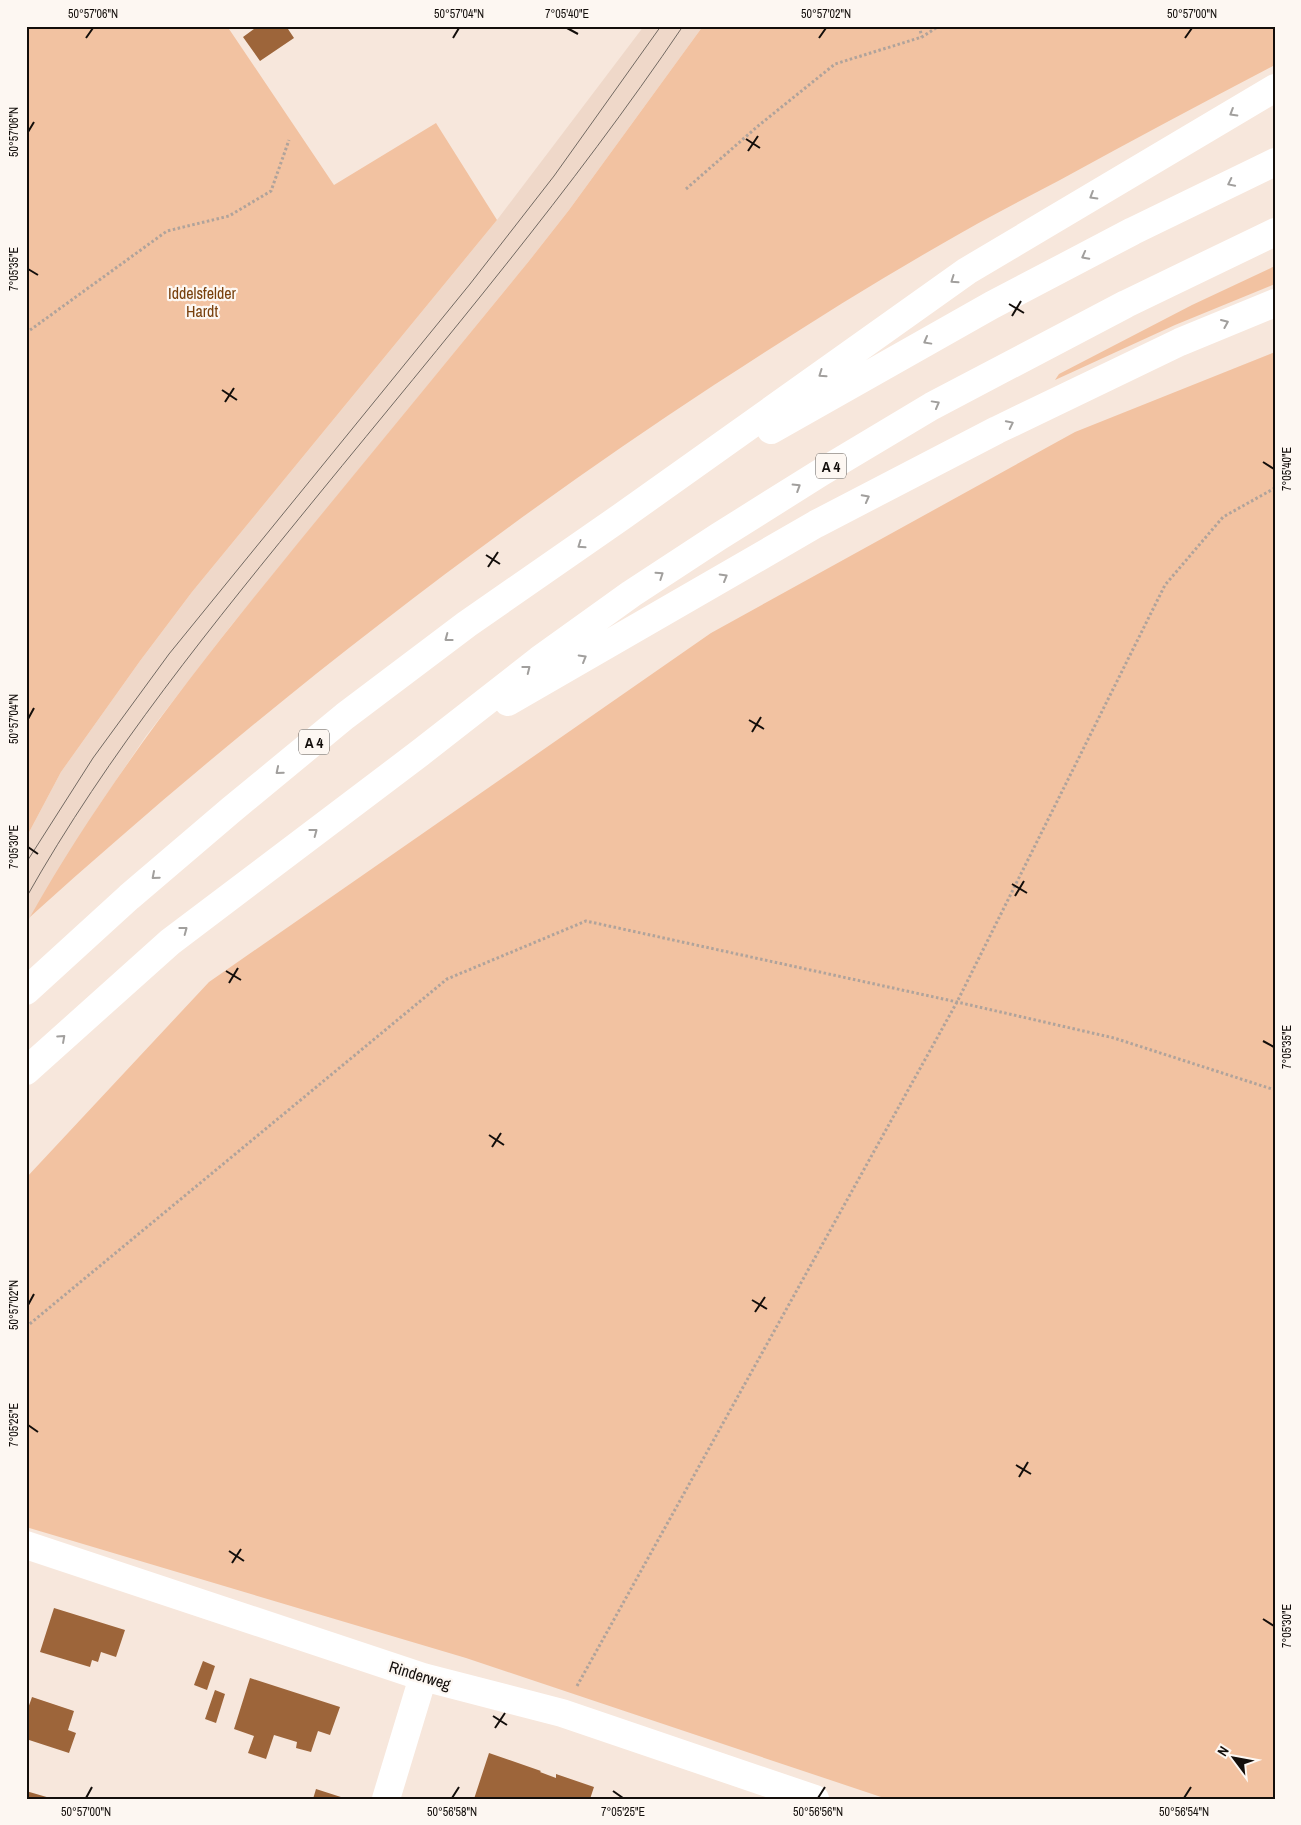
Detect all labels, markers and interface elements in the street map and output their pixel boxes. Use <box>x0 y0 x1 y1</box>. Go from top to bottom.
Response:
text: 50°57'06"N <box>68 6 118 22</box>
text: 50°57'04"N <box>434 6 484 22</box>
text: 7°05'40"E <box>545 6 589 22</box>
text: 50°57'02"N <box>801 6 851 22</box>
text: 50°57'00"N <box>1167 6 1217 22</box>
one-way arrow <box>1229 106 1238 116</box>
text: 50°57'06"N <box>6 107 22 157</box>
one-way arrow <box>1227 177 1236 187</box>
one-way arrow <box>1090 189 1099 199</box>
text: 7°05'35"E <box>6 247 22 291</box>
one-way arrow <box>1082 250 1091 260</box>
one-way arrow <box>951 274 960 283</box>
park label: Iddelsfelder Hardt <box>168 282 237 322</box>
one-way arrow <box>1220 319 1229 330</box>
one-way arrow <box>923 335 932 345</box>
one-way arrow <box>818 368 828 377</box>
one-way arrow <box>930 400 939 410</box>
one-way arrow <box>1005 419 1014 430</box>
text: 7°05'40"E <box>1279 447 1295 491</box>
road number: A 4 <box>816 454 846 478</box>
one-way arrow <box>791 484 800 494</box>
one-way arrow <box>861 494 870 504</box>
one-way arrow <box>577 539 587 548</box>
one-way arrow <box>654 572 664 581</box>
one-way arrow <box>719 574 728 584</box>
one-way arrow <box>444 632 454 641</box>
one-way arrow <box>578 655 587 665</box>
one-way arrow <box>521 666 530 674</box>
text: 50°57'04"N <box>6 694 22 744</box>
road number: A 4 <box>299 730 329 754</box>
one-way arrow <box>276 765 285 773</box>
text: 7°05'30"E <box>6 825 22 869</box>
one-way arrow <box>308 830 317 838</box>
one-way arrow <box>151 870 160 879</box>
one-way arrow <box>178 928 187 936</box>
text: 7°05'35"E <box>1279 1025 1295 1069</box>
one-way arrow <box>57 1035 66 1044</box>
text: 50°57'02"N <box>6 1280 22 1330</box>
text: 7°05'25"E <box>6 1403 22 1447</box>
text: 7°05'30"E <box>1279 1604 1295 1648</box>
street label: Rinderweg <box>386 1655 454 1695</box>
north arrow <box>1208 1732 1258 1782</box>
text: N <box>1213 1743 1233 1759</box>
text: 50°57'00"N <box>61 1804 111 1820</box>
text: 50°56'58"N <box>427 1804 477 1820</box>
text: 7°05'25"E <box>601 1804 645 1820</box>
text: 50°56'56"N <box>793 1804 843 1820</box>
text: 50°56'54"N <box>1159 1804 1209 1820</box>

